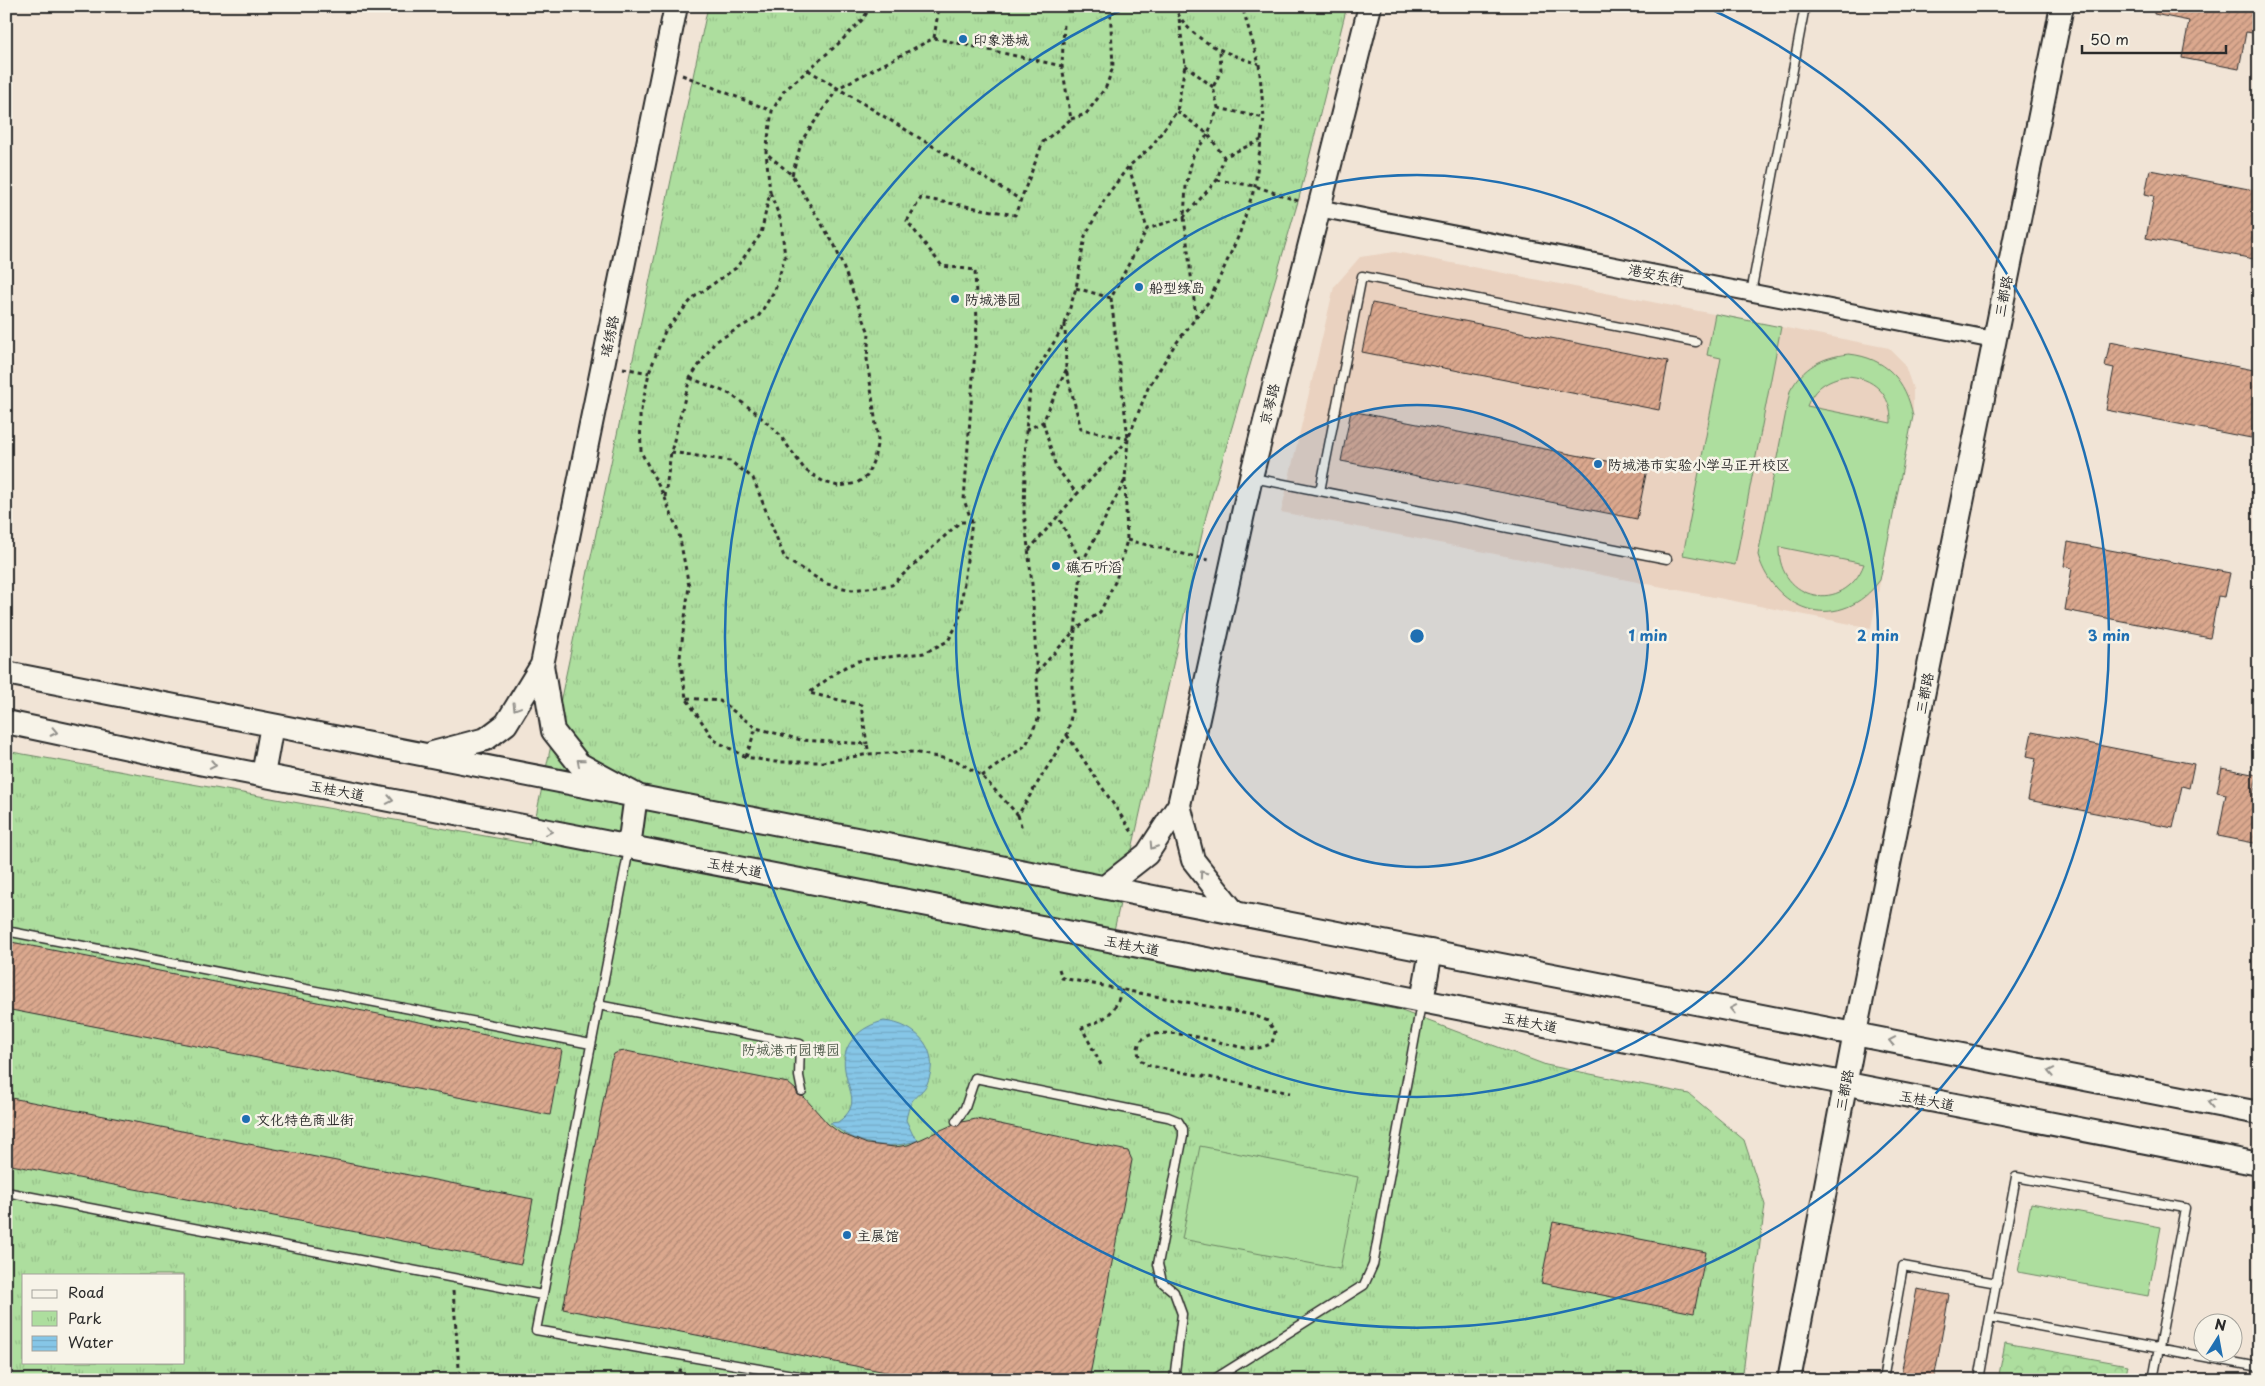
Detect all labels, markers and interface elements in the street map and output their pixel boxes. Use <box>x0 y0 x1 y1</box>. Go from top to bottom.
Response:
scale bar <box>2082 22 2226 54</box>
text: 50 m <box>2090 27 2129 50</box>
place label: 印象港城 <box>973 29 1029 50</box>
marker: 印象港城 <box>957 33 969 45</box>
street label: 港安东街 <box>1627 258 1685 290</box>
street label: 三都路 <box>1989 273 2017 319</box>
place label: 船型绿岛 <box>1149 277 1205 298</box>
marker: 船型绿岛 <box>1133 281 1145 293</box>
place label: 防城港园 <box>965 289 1021 310</box>
marker: 防城港园 <box>949 293 961 305</box>
street label: 瑶绣路 <box>594 313 624 359</box>
street label: 京琴路 <box>1254 381 1284 427</box>
place label: 防城港市实验小学马正开校区 <box>1608 454 1790 475</box>
marker: 防城港市实验小学马正开校区 <box>1592 458 1604 470</box>
place label: 礁石听滔 <box>1066 556 1122 577</box>
marker: 礁石听滔 <box>1050 560 1062 572</box>
text: 1 min <box>1629 623 1667 646</box>
text: 2 min <box>1857 623 1899 646</box>
text: 3 min <box>2088 623 2130 646</box>
centre of rings <box>1408 627 1426 645</box>
street label: 三都路 <box>1910 670 1938 716</box>
one-way arrow <box>513 701 523 710</box>
one-way arrow <box>50 726 58 737</box>
one-way arrow <box>576 759 585 768</box>
one-way arrow <box>209 760 217 770</box>
street label: 玉桂大道 <box>308 774 366 806</box>
one-way arrow <box>385 794 394 805</box>
one-way arrow <box>545 825 554 836</box>
one-way arrow <box>1149 841 1159 850</box>
street label: 玉桂大道 <box>706 851 764 883</box>
one-way arrow <box>1200 870 1209 880</box>
street label: 玉桂大道 <box>1103 929 1161 961</box>
one-way arrow <box>1728 1005 1737 1015</box>
street label: 玉桂大道 <box>1501 1006 1559 1038</box>
one-way arrow <box>1888 1036 1896 1046</box>
park label: 防城港市园博园 <box>742 1039 840 1060</box>
street label: 三都路 <box>1830 1067 1858 1113</box>
one-way arrow <box>2047 1067 2056 1078</box>
street label: 玉桂大道 <box>1898 1084 1956 1116</box>
one-way arrow <box>2207 1099 2215 1109</box>
place label: 文化特色商业街 <box>256 1109 354 1130</box>
marker: 文化特色商业街 <box>240 1113 252 1125</box>
place label: 主展馆 <box>857 1225 899 1246</box>
marker: 主展馆 <box>841 1229 853 1241</box>
legend <box>22 1274 185 1364</box>
text: Road <box>68 1280 104 1303</box>
text: Park <box>68 1306 102 1329</box>
text: N <box>2213 1313 2228 1336</box>
north arrow <box>2192 1314 2242 1364</box>
text: Water <box>68 1330 113 1353</box>

